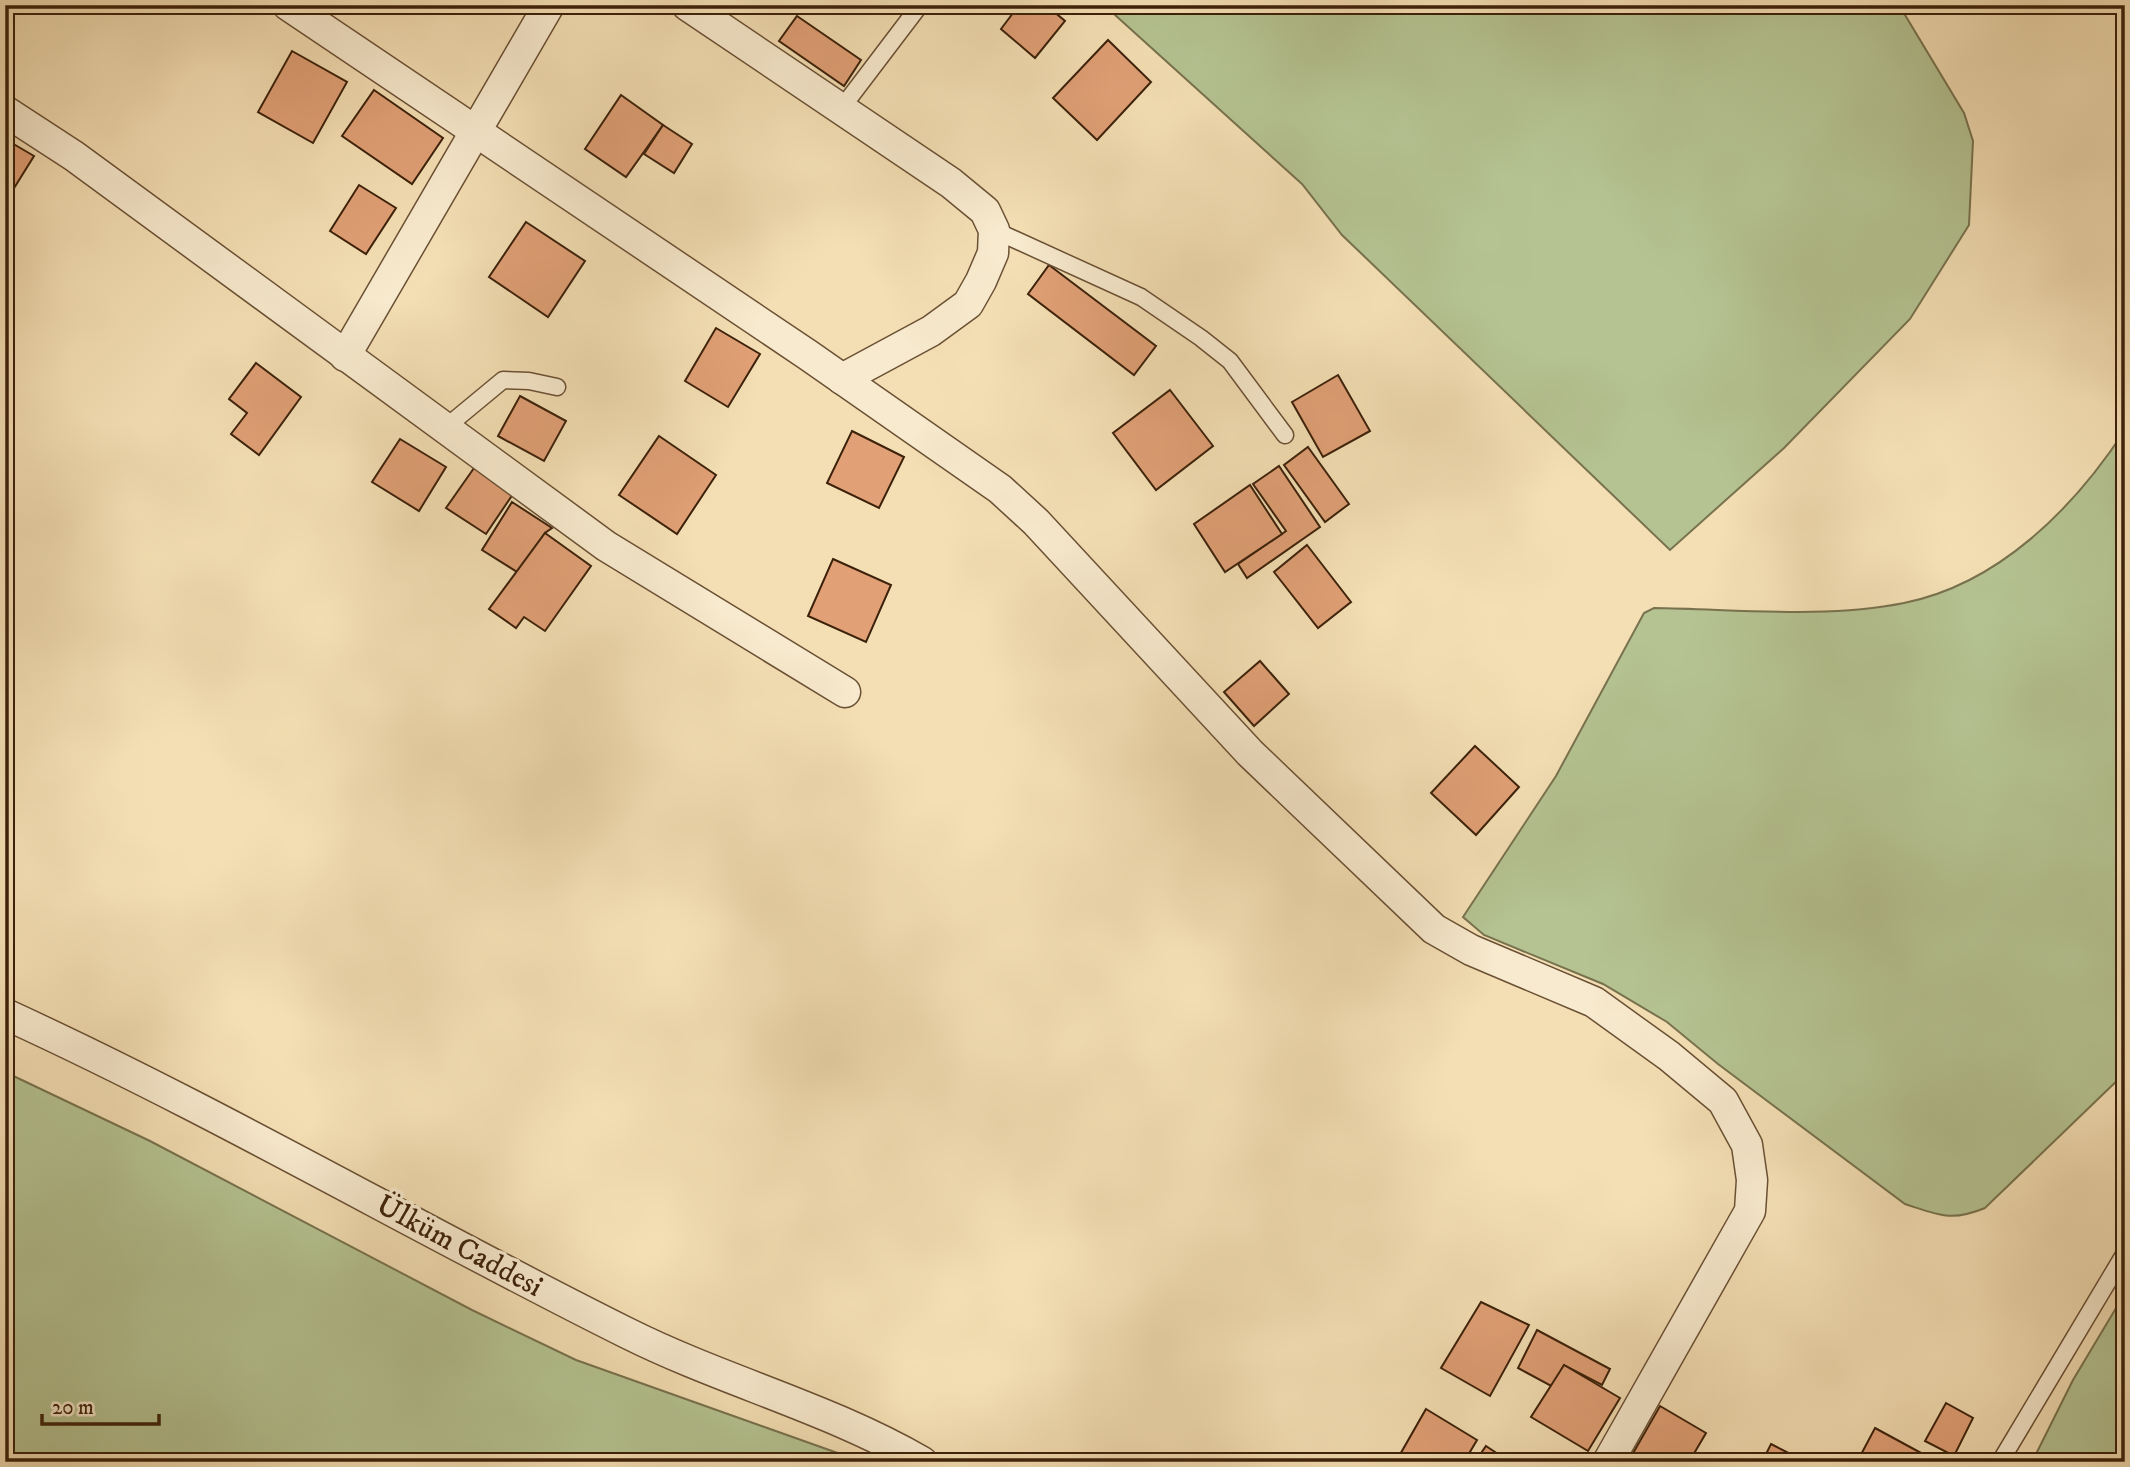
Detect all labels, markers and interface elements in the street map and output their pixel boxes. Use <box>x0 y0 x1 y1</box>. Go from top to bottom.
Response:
street label: Ülküm Caddesi <box>370 1185 550 1306</box>
scale bar <box>42 1383 159 1427</box>
text: 20 m <box>52 1395 94 1421</box>

